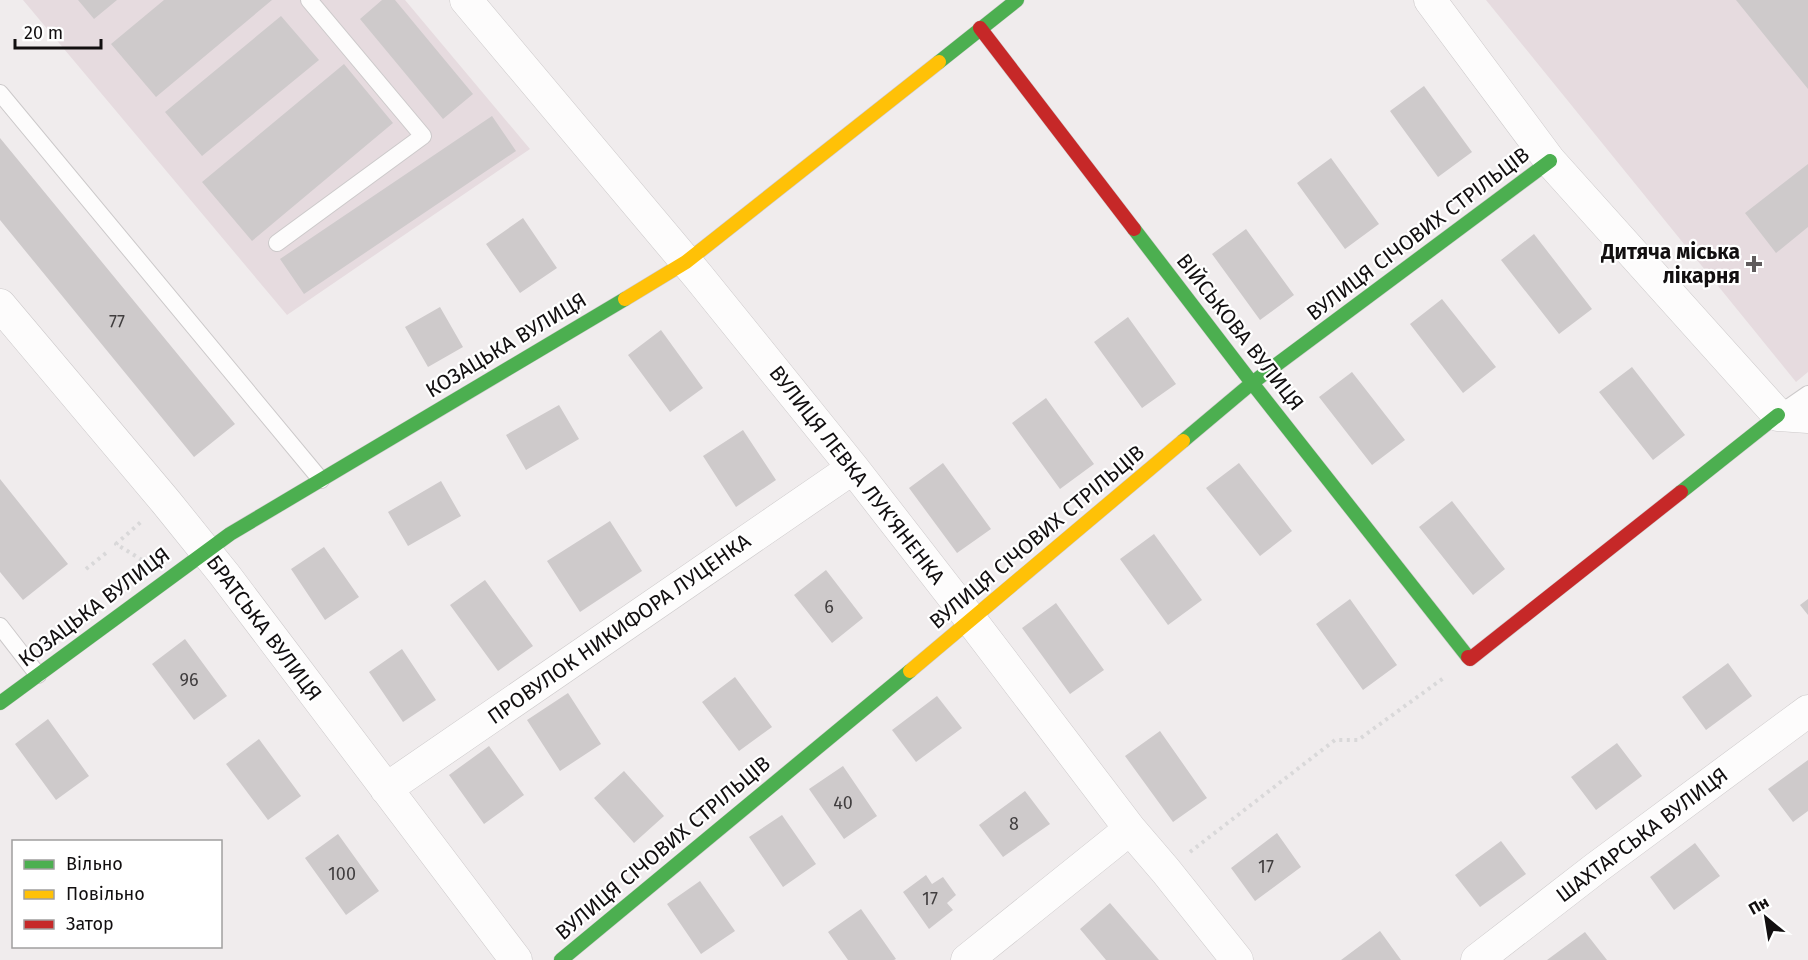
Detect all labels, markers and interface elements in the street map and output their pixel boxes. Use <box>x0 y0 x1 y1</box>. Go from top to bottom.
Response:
scale bar <box>15 12 100 50</box>
text: 20 m <box>24 22 63 44</box>
street label: ВУЛИЦЯ СІЧОВИХ СТРІЛЬЦІВ <box>1301 142 1535 326</box>
place label: Дитяча міська лікарня <box>1600 239 1740 289</box>
street label: ВІЙСЬКОВА ВУЛИЦЯ <box>1171 248 1309 416</box>
marker: Дитяча міська лікарня <box>1745 255 1763 273</box>
street label: КОЗАЦЬКА ВУЛИЦЯ <box>421 287 591 403</box>
house number: 77 <box>109 311 125 333</box>
street label: ВУЛИЦЯ ЛЕВКА ЛУК'ЯНЕНКА <box>764 360 950 590</box>
street label: ВУЛИЦЯ СІЧОВИХ СТРІЛЬЦІВ <box>924 439 1150 635</box>
street label: ПРОВУЛОК НИКИФОРА ЛУЦЕНКА <box>483 528 755 730</box>
street label: КОЗАЦЬКА ВУЛИЦЯ <box>13 542 175 672</box>
street label: БРАТСЬКА ВУЛИЦЯ <box>201 550 327 706</box>
house number: 6 <box>824 596 834 618</box>
house number: 96 <box>179 669 199 691</box>
street label: ВУЛИЦЯ СІЧОВИХ СТРІЛЬЦІВ <box>550 750 776 946</box>
street label: ШАХТАРСЬКА ВУЛИЦЯ <box>1551 762 1733 908</box>
house number: 40 <box>833 792 853 814</box>
house number: 8 <box>1009 813 1019 835</box>
legend <box>12 840 222 948</box>
text: Вільно <box>66 853 123 875</box>
house number: 17 <box>1258 856 1274 878</box>
house number: 100 <box>328 863 356 885</box>
text: Повільно <box>66 883 145 905</box>
house number: 17 <box>922 888 938 910</box>
north arrow <box>1736 888 1796 948</box>
text: Пн <box>1745 892 1772 919</box>
text: Затор <box>66 913 114 935</box>

